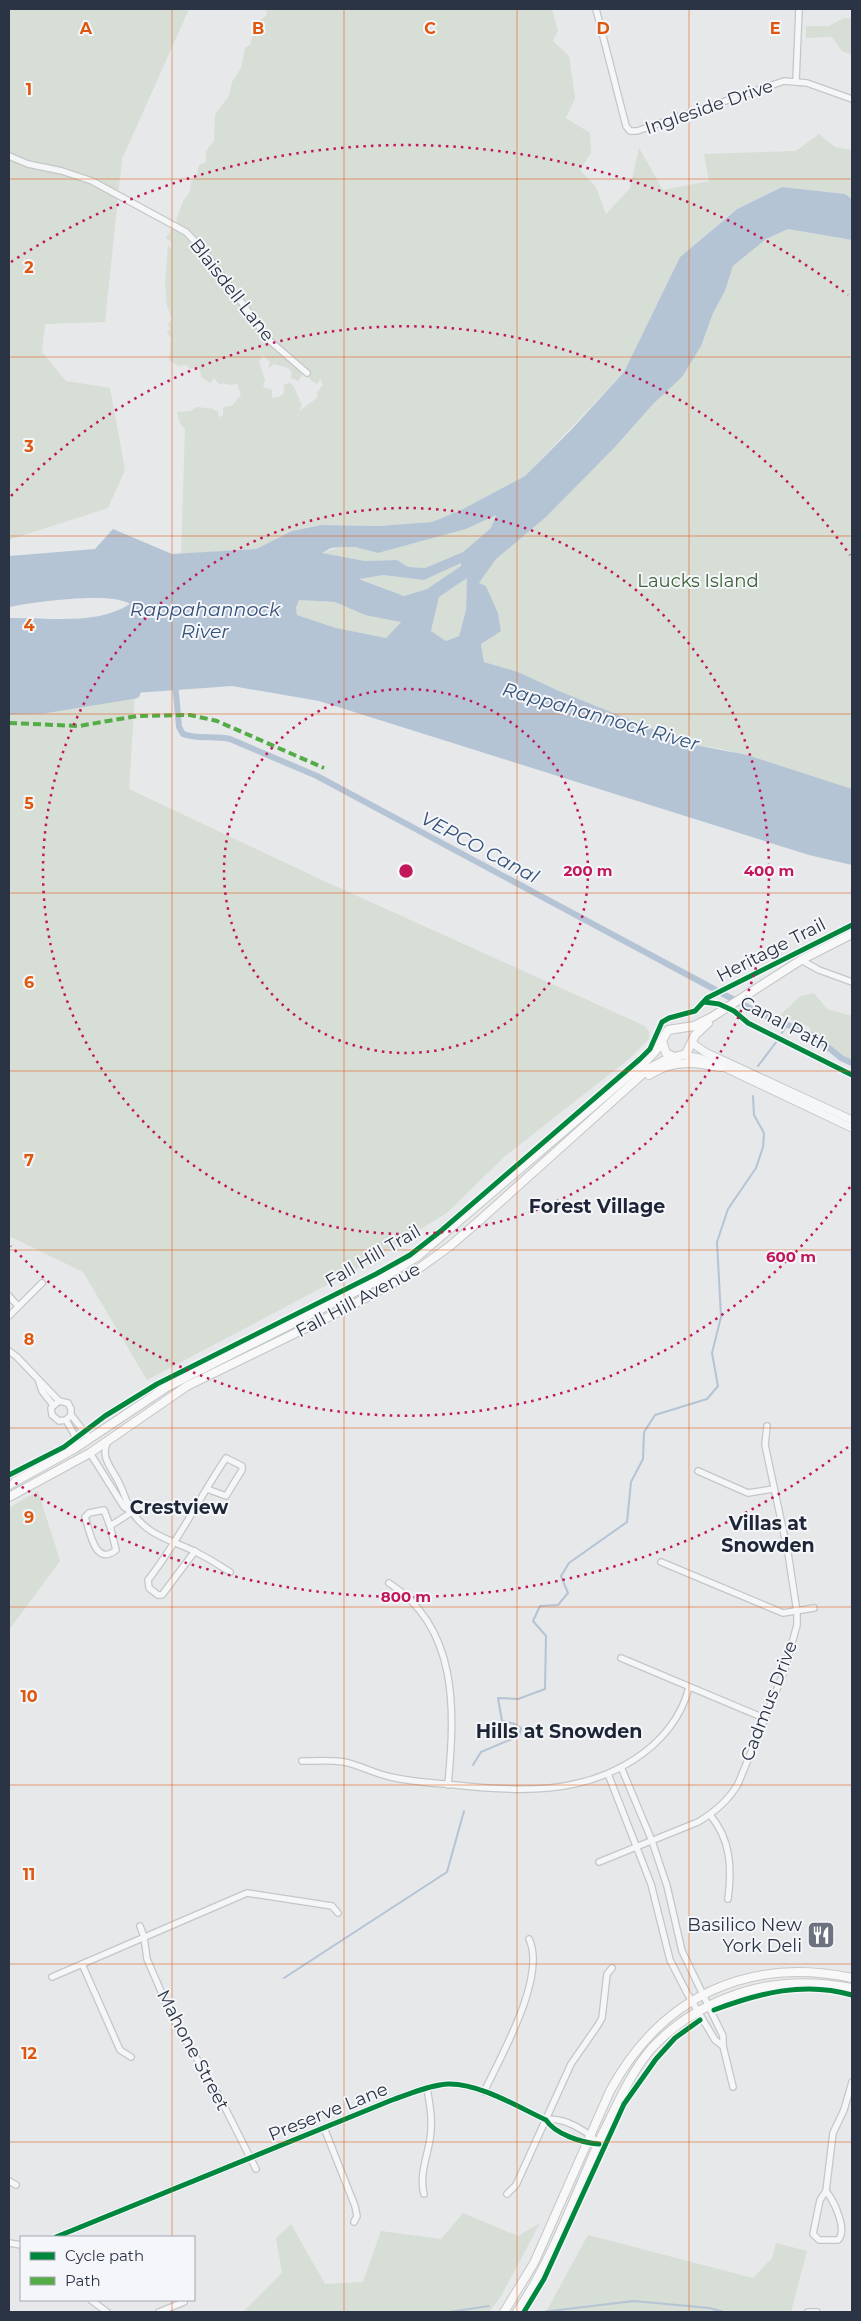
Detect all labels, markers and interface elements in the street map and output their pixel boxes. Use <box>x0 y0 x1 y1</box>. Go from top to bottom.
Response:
text: A <box>79 19 93 38</box>
text: B <box>252 19 264 38</box>
text: C <box>424 19 436 38</box>
text: D <box>596 19 610 38</box>
text: E <box>770 19 780 38</box>
street label: Ingleside Drive <box>642 75 776 139</box>
text: 1 <box>26 80 32 99</box>
street label: Blaisdell Lane <box>185 234 279 346</box>
text: 2 <box>24 258 34 277</box>
text: 3 <box>23 437 34 456</box>
park label: Laucks Island <box>637 570 759 592</box>
water label: Rappahannock River <box>130 598 281 643</box>
text: 4 <box>23 616 35 635</box>
water label: Rappahannock River <box>500 677 702 756</box>
text: 5 <box>24 794 34 813</box>
water label: VEPCO Canal <box>417 807 543 889</box>
text: 200 m <box>563 861 613 880</box>
text: 400 m <box>744 861 794 880</box>
centre of rings <box>397 862 415 880</box>
street label: Heritage Trail <box>713 913 829 987</box>
text: 6 <box>24 973 34 992</box>
street label: Canal Path <box>736 991 834 1057</box>
text: 7 <box>24 1151 34 1170</box>
district label: Forest Village <box>529 1195 665 1218</box>
street label: Fall Hill Trail <box>321 1220 425 1292</box>
text: 600 m <box>766 1247 816 1266</box>
street label: Fall Hill Avenue <box>292 1258 424 1342</box>
text: 8 <box>24 1330 34 1349</box>
district label: Crestview <box>130 1496 229 1519</box>
text: 9 <box>24 1508 34 1527</box>
district label: Villas at Snowden <box>721 1512 815 1557</box>
text: 800 m <box>381 1587 431 1606</box>
street label: Cadmus Drive <box>736 1638 802 1764</box>
text: 10 <box>20 1687 38 1706</box>
district label: Hills at Snowden <box>476 1720 642 1743</box>
text: 11 <box>23 1865 35 1884</box>
place label: Basilico New York Deli <box>687 1914 802 1957</box>
restaurant icon: Basilico New York Deli <box>806 1920 836 1950</box>
street label: Mahone Street <box>152 1986 234 2114</box>
text: 12 <box>21 2044 37 2063</box>
street label: Preserve Lane <box>265 2078 391 2146</box>
legend <box>20 2236 195 2301</box>
text: Cycle path <box>65 2246 144 2265</box>
text: Path <box>65 2271 101 2290</box>

